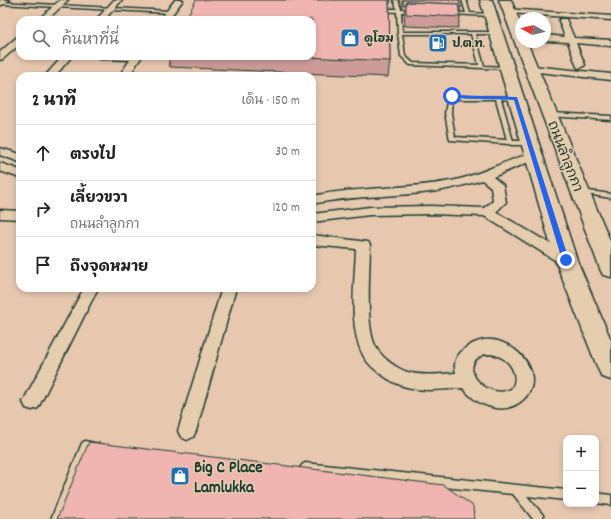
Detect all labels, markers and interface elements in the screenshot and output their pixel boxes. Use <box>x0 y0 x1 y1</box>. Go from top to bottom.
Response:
north arrow <box>515 12 551 48</box>
search box <box>16 16 316 60</box>
icon: search <box>30 27 52 49</box>
shop icon: ดูโฮม <box>339 27 361 49</box>
text: ค้นหาที่นี่ <box>62 30 119 52</box>
place label: ดูโฮม <box>364 30 394 48</box>
fuel station icon: ป.ต.ท. <box>427 32 449 54</box>
place label: ป.ต.ท. <box>452 36 485 53</box>
route start <box>443 87 461 105</box>
text: 2 นาที <box>32 90 76 114</box>
text: เดิน · 150 m <box>241 92 300 111</box>
street label: ถนนลำลูกกา <box>541 118 587 195</box>
icon: ahead <box>32 142 54 164</box>
text: 30 m <box>275 143 300 162</box>
text: ตรงไป <box>70 145 116 167</box>
text: เลี้ยวขวา <box>70 188 128 210</box>
icon: right <box>32 198 54 220</box>
text: 120 m <box>272 199 300 218</box>
text: ถนนลำลูกกา <box>70 216 140 235</box>
route end <box>557 251 575 269</box>
icon: arrive <box>32 254 54 276</box>
text: ถึงจุดหมาย <box>70 257 148 279</box>
map controls <box>563 435 599 507</box>
button: + <box>563 435 599 471</box>
place label: Big C Place Lamlukka <box>194 457 263 501</box>
shop icon: Big C Place Lamlukka <box>169 465 191 487</box>
button: − <box>563 471 599 507</box>

